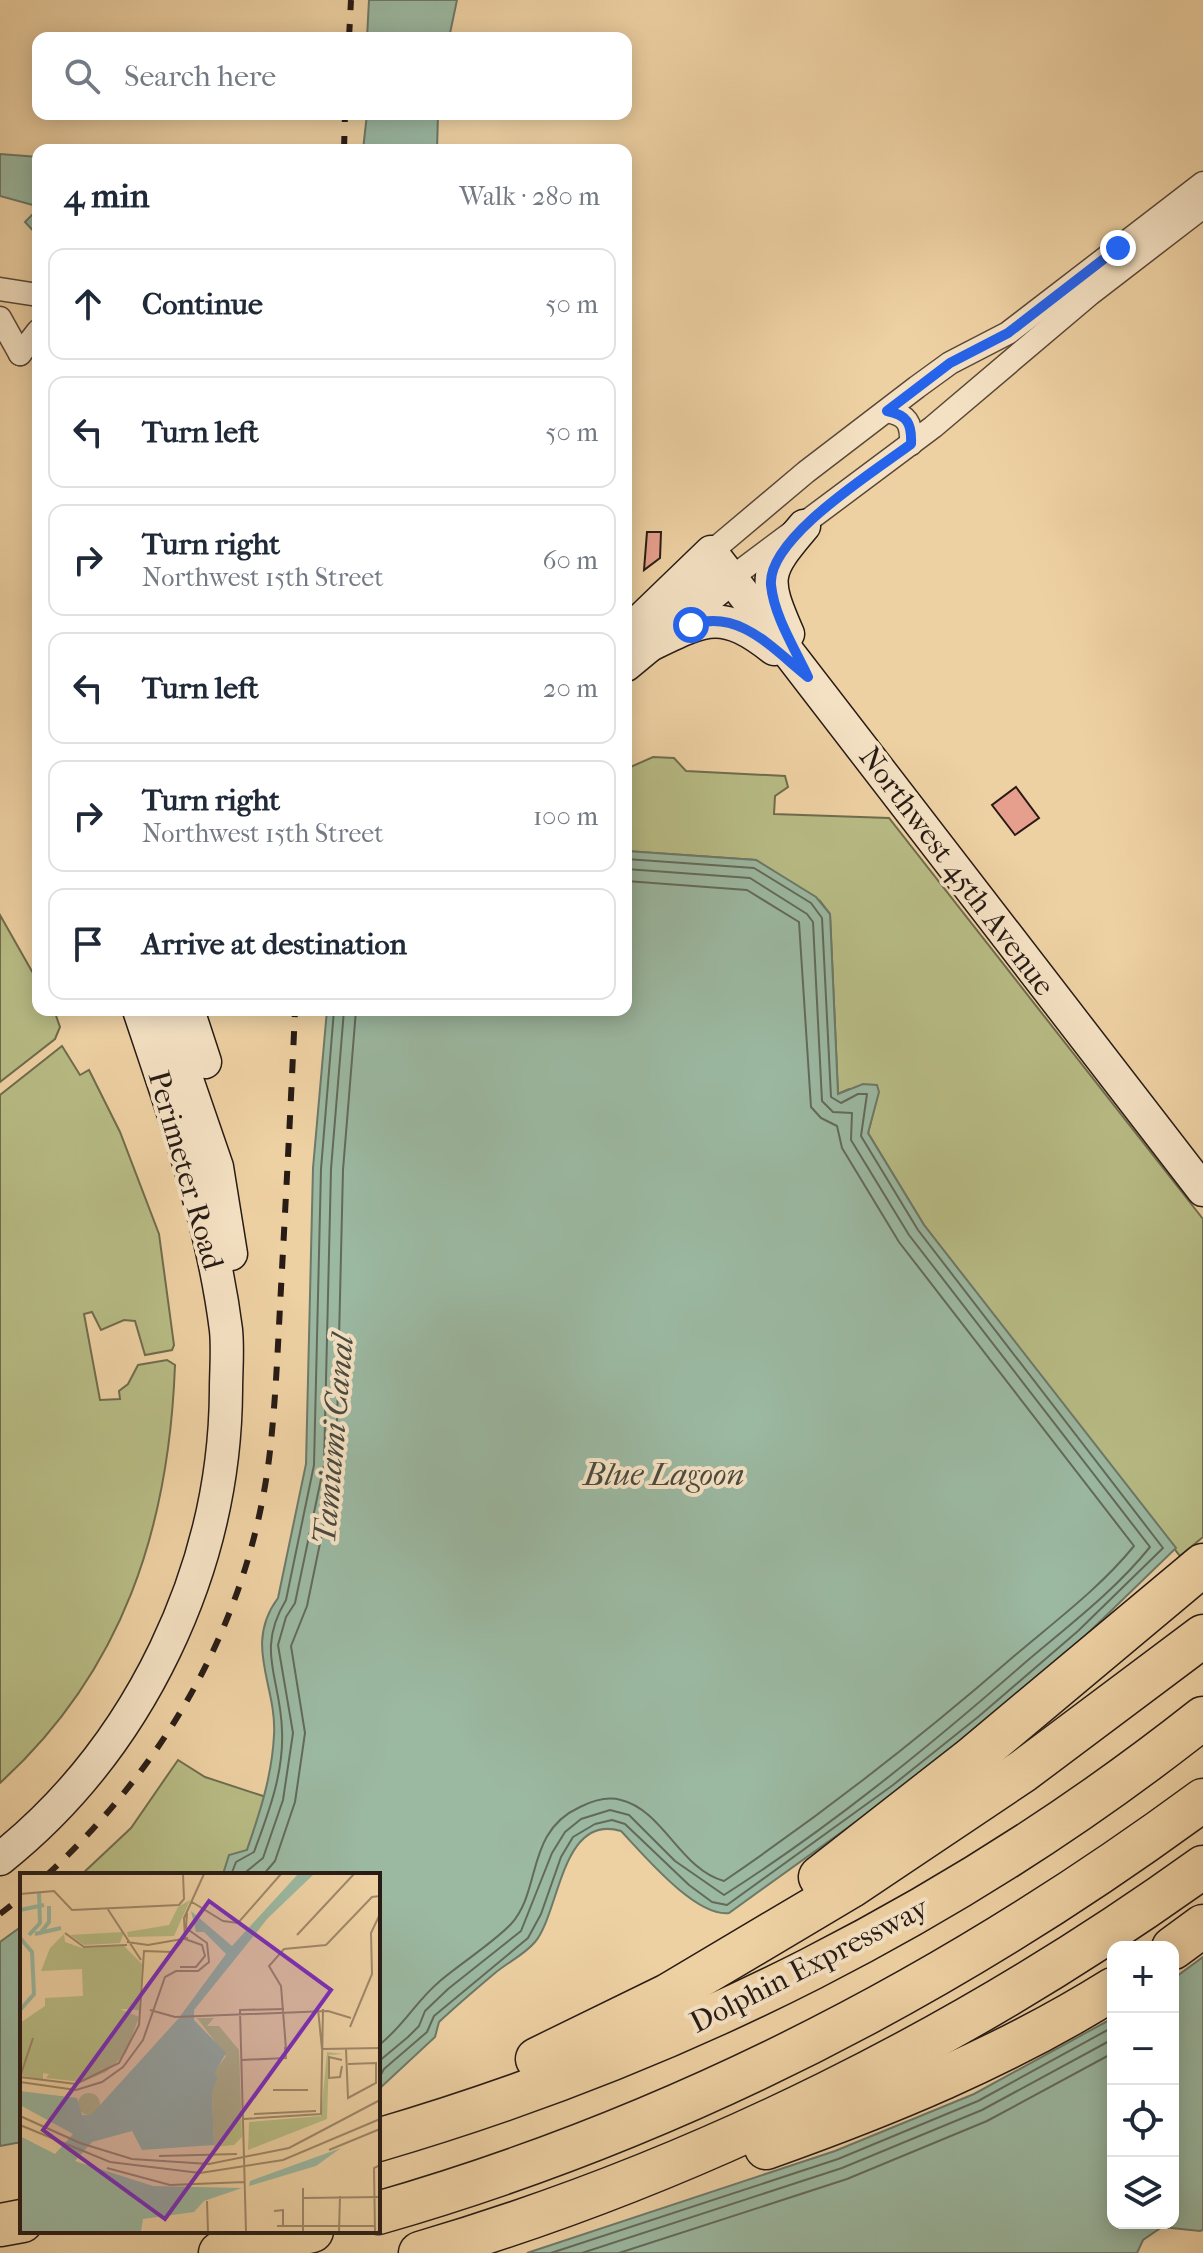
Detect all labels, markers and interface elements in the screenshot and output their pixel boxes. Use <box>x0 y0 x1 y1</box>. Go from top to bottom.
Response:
search box <box>32 32 632 120</box>
icon: search <box>60 54 104 98</box>
text: Search here <box>124 59 276 94</box>
text: 4 min <box>64 176 149 216</box>
text: Walk · 280 m <box>459 181 600 212</box>
route end <box>1100 230 1136 266</box>
icon: ahead <box>66 282 110 326</box>
text: Continue <box>142 287 263 322</box>
text: 50 m <box>545 289 598 320</box>
icon: left <box>66 410 110 454</box>
text: Turn left <box>142 415 259 450</box>
text: 50 m <box>545 417 598 448</box>
text: Turn right <box>142 527 280 562</box>
icon: right <box>66 538 110 582</box>
text: 60 m <box>542 545 598 576</box>
text: Northwest 15th Street <box>142 562 383 593</box>
route start <box>673 607 709 643</box>
icon: left <box>66 666 110 710</box>
text: Turn left <box>142 671 259 706</box>
text: 20 m <box>543 673 598 704</box>
street label: Northwest 45th Avenue <box>852 740 1062 1003</box>
text: Turn right <box>142 783 280 818</box>
icon: right <box>66 794 110 838</box>
text: 100 m <box>533 801 598 832</box>
text: Northwest 15th Street <box>142 818 383 849</box>
icon: arrive <box>66 922 110 966</box>
text: Arrive at destination <box>142 927 407 962</box>
street label: Perimeter Road <box>140 1067 231 1274</box>
water label: Tamiami Canal <box>306 1330 361 1547</box>
water label: Blue Lagoon <box>582 1456 744 1493</box>
inset map <box>20 1873 380 2233</box>
street label: Dolphin Expressway <box>684 1890 935 2041</box>
map controls <box>1107 1941 1179 2229</box>
button: + <box>1107 1941 1179 2013</box>
button: − <box>1107 2013 1179 2085</box>
button: locate <box>1107 2085 1179 2157</box>
button: layers <box>1107 2157 1179 2229</box>

